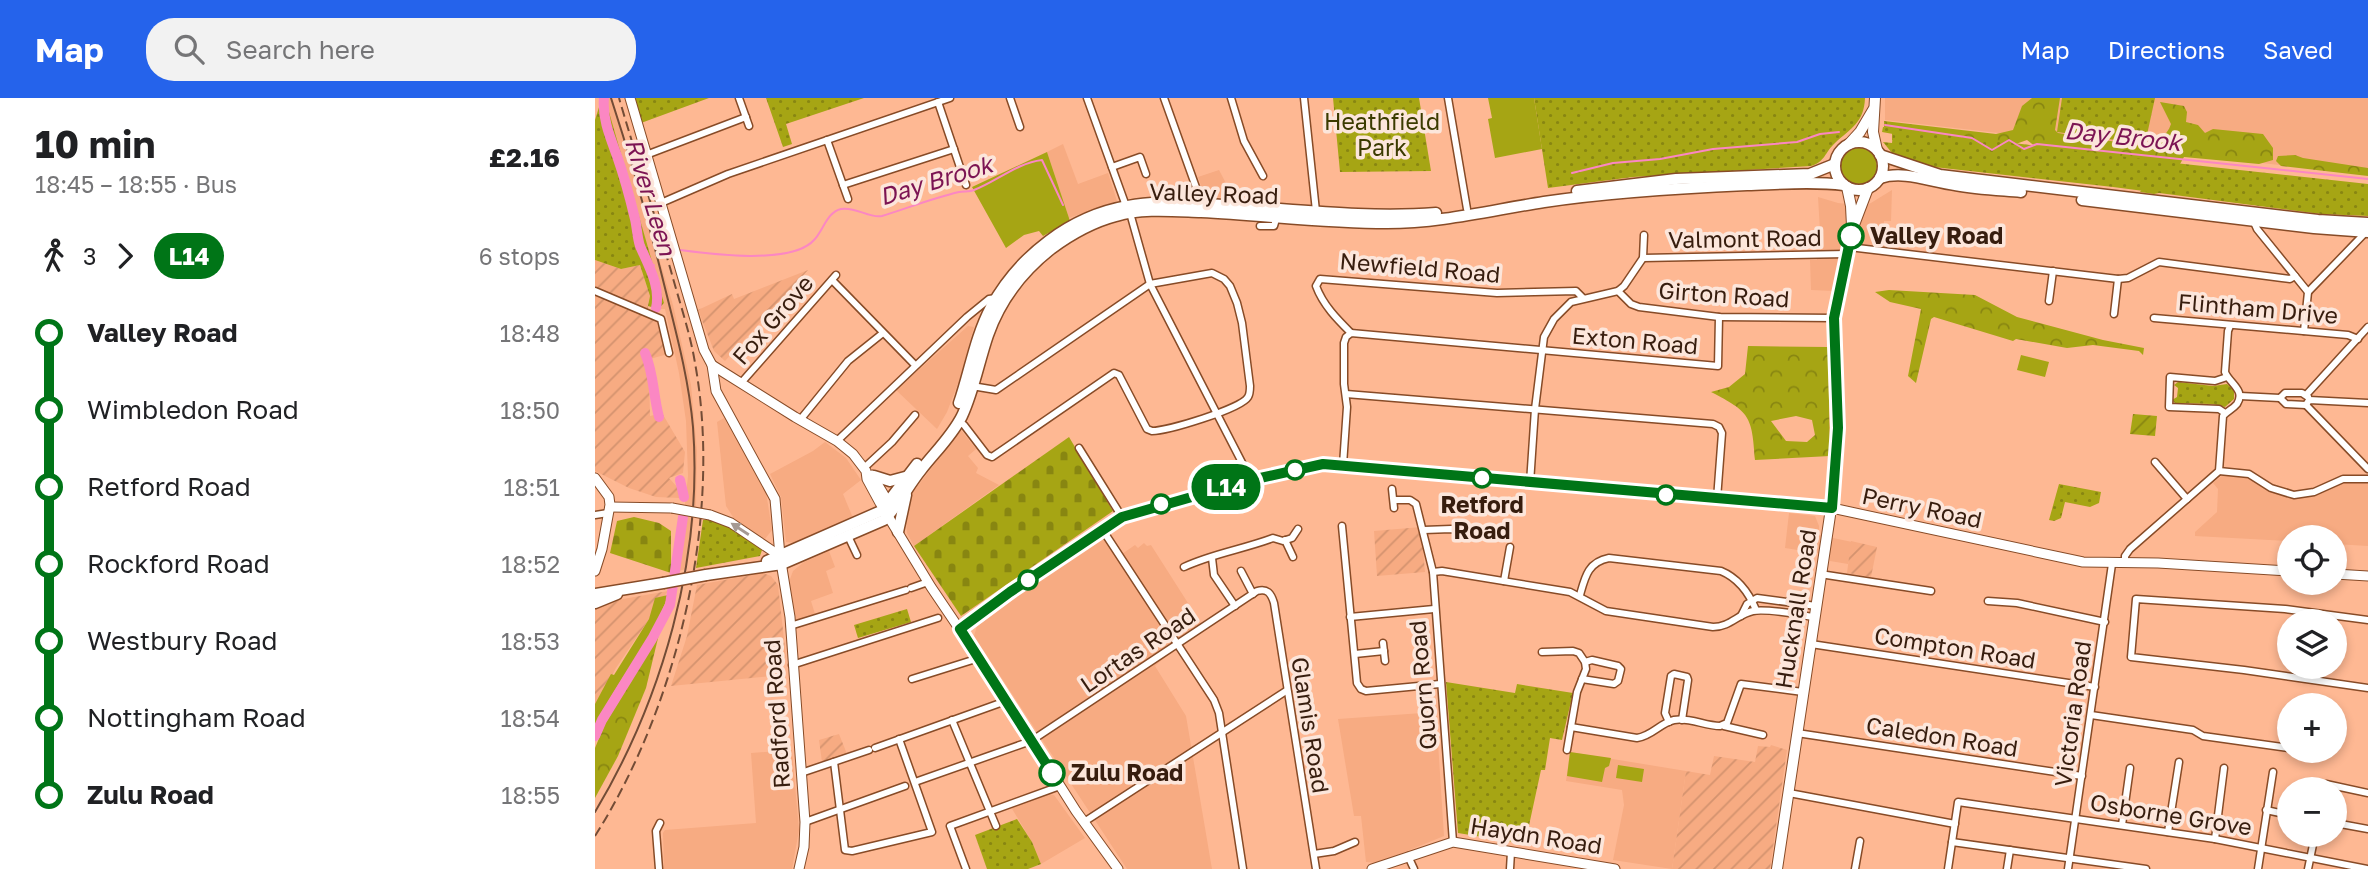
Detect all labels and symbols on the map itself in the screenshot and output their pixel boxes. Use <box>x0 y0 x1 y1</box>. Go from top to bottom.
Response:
park label: Heathfield Park <box>1324 107 1440 161</box>
water label: Day Brook <box>2063 115 2185 157</box>
water label: River Leen <box>620 134 683 260</box>
water label: Day Brook <box>875 148 998 211</box>
street label: Valley Road <box>1149 177 1279 209</box>
place label: Valley Road <box>1870 221 2003 249</box>
street label: Valmont Road <box>1668 223 1822 253</box>
marker: Valley Road <box>1838 223 1864 249</box>
street label: Newfield Road <box>1339 246 1501 288</box>
street label: Fox Grove <box>726 269 819 370</box>
street label: Girton Road <box>1658 275 1790 313</box>
street label: Flintham Drive <box>2177 287 2339 329</box>
street label: Exton Road <box>1571 321 1699 359</box>
unlabelled marker <box>1285 460 1305 480</box>
line badge: L14 <box>1186 464 1266 510</box>
marker: Retford Road <box>1472 468 1492 488</box>
street label: Perry Road <box>1860 481 1985 533</box>
unlabelled marker <box>1656 485 1676 505</box>
place label: Retford Road <box>1440 490 1524 544</box>
unlabelled marker <box>1151 494 1171 514</box>
one-way arrow <box>730 523 750 536</box>
street label: Hucknall Road <box>1769 527 1821 690</box>
unlabelled marker <box>1018 570 1038 590</box>
street label: Lortas Road <box>1075 600 1200 698</box>
street label: Quorn Road <box>1402 619 1442 751</box>
street label: Compton Road <box>1872 620 2038 674</box>
street label: Radford Road <box>757 639 795 790</box>
street label: Victoria Road <box>2048 639 2096 789</box>
street label: Glamis Road <box>1286 655 1336 795</box>
street label: Caledon Road <box>1864 710 2020 762</box>
place label: Zulu Road <box>1071 758 1183 786</box>
marker: Zulu Road <box>1039 760 1065 786</box>
street label: Osborne Grove <box>2088 787 2254 841</box>
street label: Haydn Road <box>1468 811 1604 859</box>

